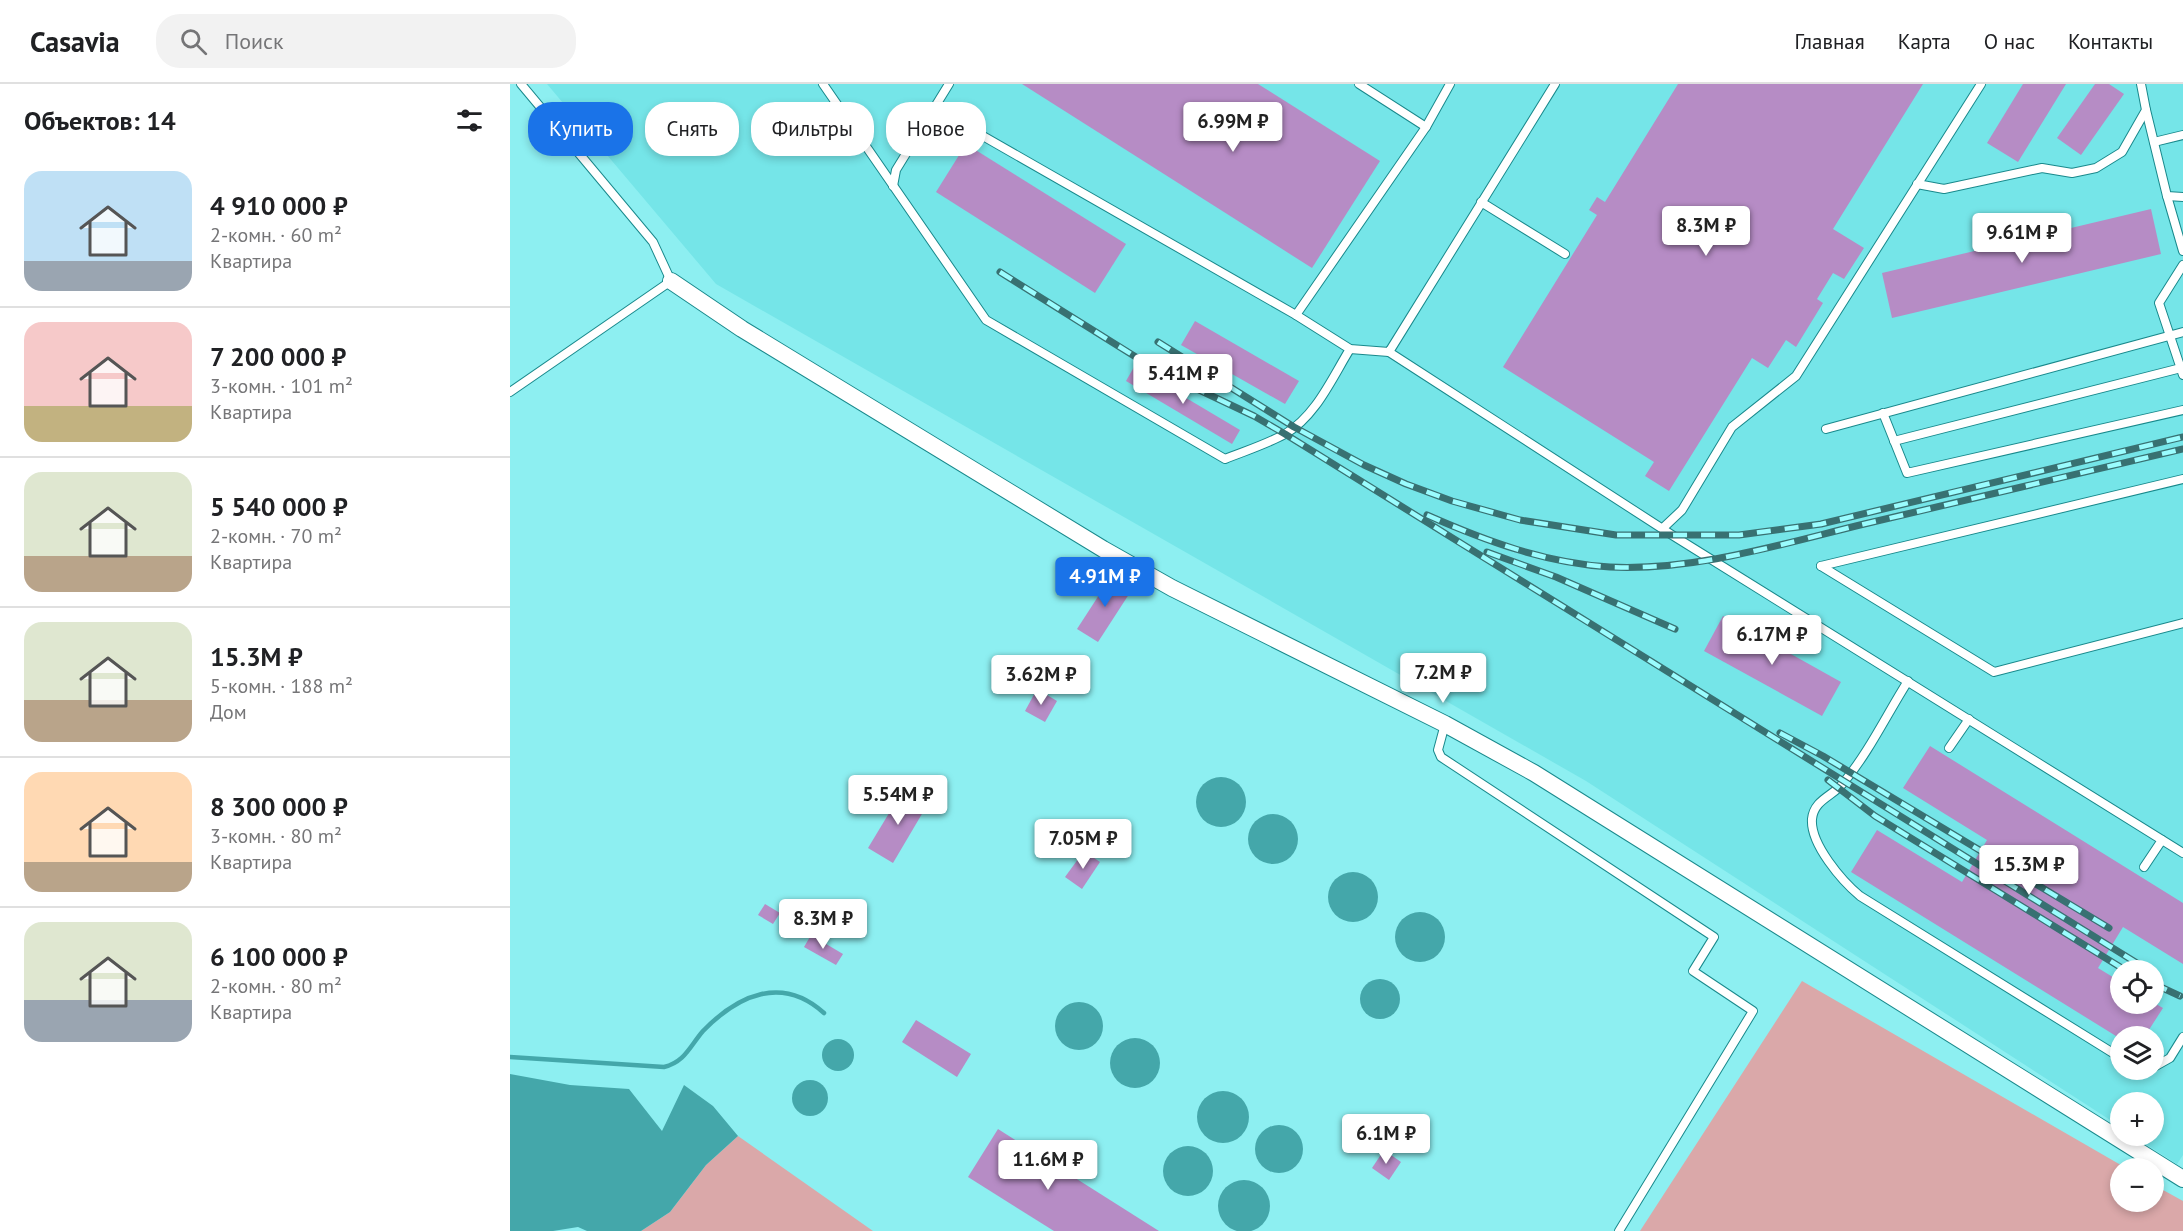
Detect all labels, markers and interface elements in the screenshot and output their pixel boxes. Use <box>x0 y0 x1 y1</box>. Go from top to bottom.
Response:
search box <box>156 14 576 68</box>
text: Casavia <box>30 23 120 60</box>
icon: search <box>177 25 210 58</box>
text: Поиск <box>225 27 283 55</box>
text: Главная <box>1794 28 1865 55</box>
text: Карта <box>1898 28 1951 55</box>
text: О нас <box>1984 28 2035 55</box>
text: Контакты <box>2068 28 2153 55</box>
chip: Купить <box>528 102 633 156</box>
chip: Снять <box>645 102 739 156</box>
chip: Фильтры <box>751 102 874 156</box>
chip: Новое <box>886 102 986 156</box>
pin: 6.99M ₽ <box>1178 102 1288 153</box>
text: Объектов: 14 <box>24 104 176 137</box>
icon: filters <box>453 104 486 137</box>
text: 6.99M ₽ <box>1197 108 1269 134</box>
text: 4 910 000 ₽ <box>210 189 348 222</box>
icon: home <box>72 195 144 267</box>
pin: 8.3M ₽ <box>1657 206 1755 257</box>
text: 8.3M ₽ <box>1676 212 1736 238</box>
pin: 9.61M ₽ <box>1967 213 2077 264</box>
text: 9.61M ₽ <box>1986 219 2058 245</box>
text: 2-комн. · 60 m² <box>210 222 342 248</box>
text: Квартира <box>210 248 292 274</box>
text: 7 200 000 ₽ <box>210 340 346 373</box>
icon: home <box>72 346 144 418</box>
pin: 5.41M ₽ <box>1128 354 1238 405</box>
text: 5.41M ₽ <box>1147 360 1219 386</box>
text: 3-комн. · 101 m² <box>210 373 353 399</box>
text: Квартира <box>210 399 292 425</box>
text: 5 540 000 ₽ <box>210 490 348 523</box>
icon: home <box>72 496 144 568</box>
text: 2-комн. · 70 m² <box>210 523 342 549</box>
text: Квартира <box>210 549 292 575</box>
pin: 4.91M ₽ <box>1050 557 1160 608</box>
text: 4.91M ₽ <box>1069 563 1141 589</box>
pin: 6.17M ₽ <box>1717 615 1827 666</box>
text: 6.17M ₽ <box>1736 621 1808 647</box>
text: 15.3M ₽ <box>210 640 303 673</box>
icon: home <box>72 646 144 718</box>
pin: 7.2M ₽ <box>1394 653 1492 704</box>
pin: 3.62M ₽ <box>986 655 1096 706</box>
text: 7.2M ₽ <box>1414 659 1472 685</box>
text: 3.62M ₽ <box>1005 661 1077 687</box>
text: 5-комн. · 188 m² <box>210 673 353 699</box>
text: Дом <box>210 699 247 725</box>
pin: 5.54M ₽ <box>843 775 953 826</box>
text: 5.54M ₽ <box>862 781 934 807</box>
text: 8 300 000 ₽ <box>210 790 348 823</box>
icon: home <box>72 796 144 868</box>
pin: 7.05M ₽ <box>1028 819 1138 870</box>
text: 3-комн. · 80 m² <box>210 823 342 849</box>
text: 7.05M ₽ <box>1049 825 1117 851</box>
pin: 15.3M ₽ <box>1974 845 2084 896</box>
text: Квартира <box>210 849 292 875</box>
text: 15.3M ₽ <box>1993 851 2065 877</box>
pin: 8.3M ₽ <box>774 899 872 950</box>
text: 8.3M ₽ <box>793 905 853 931</box>
text: 6 100 000 ₽ <box>210 940 348 973</box>
icon: home <box>72 946 144 1018</box>
map controls <box>2110 960 2164 1212</box>
button: locate <box>2110 960 2164 1014</box>
text: 2-комн. · 80 m² <box>210 973 342 999</box>
text: Квартира <box>210 999 292 1025</box>
button: layers <box>2110 1026 2164 1080</box>
button: + <box>2110 1092 2164 1146</box>
pin: 6.1M ₽ <box>1337 1114 1435 1165</box>
text: 6.1M ₽ <box>1356 1120 1416 1146</box>
pin: 11.6M ₽ <box>993 1140 1103 1191</box>
text: 11.6M ₽ <box>1012 1146 1084 1172</box>
button: − <box>2110 1158 2164 1212</box>

